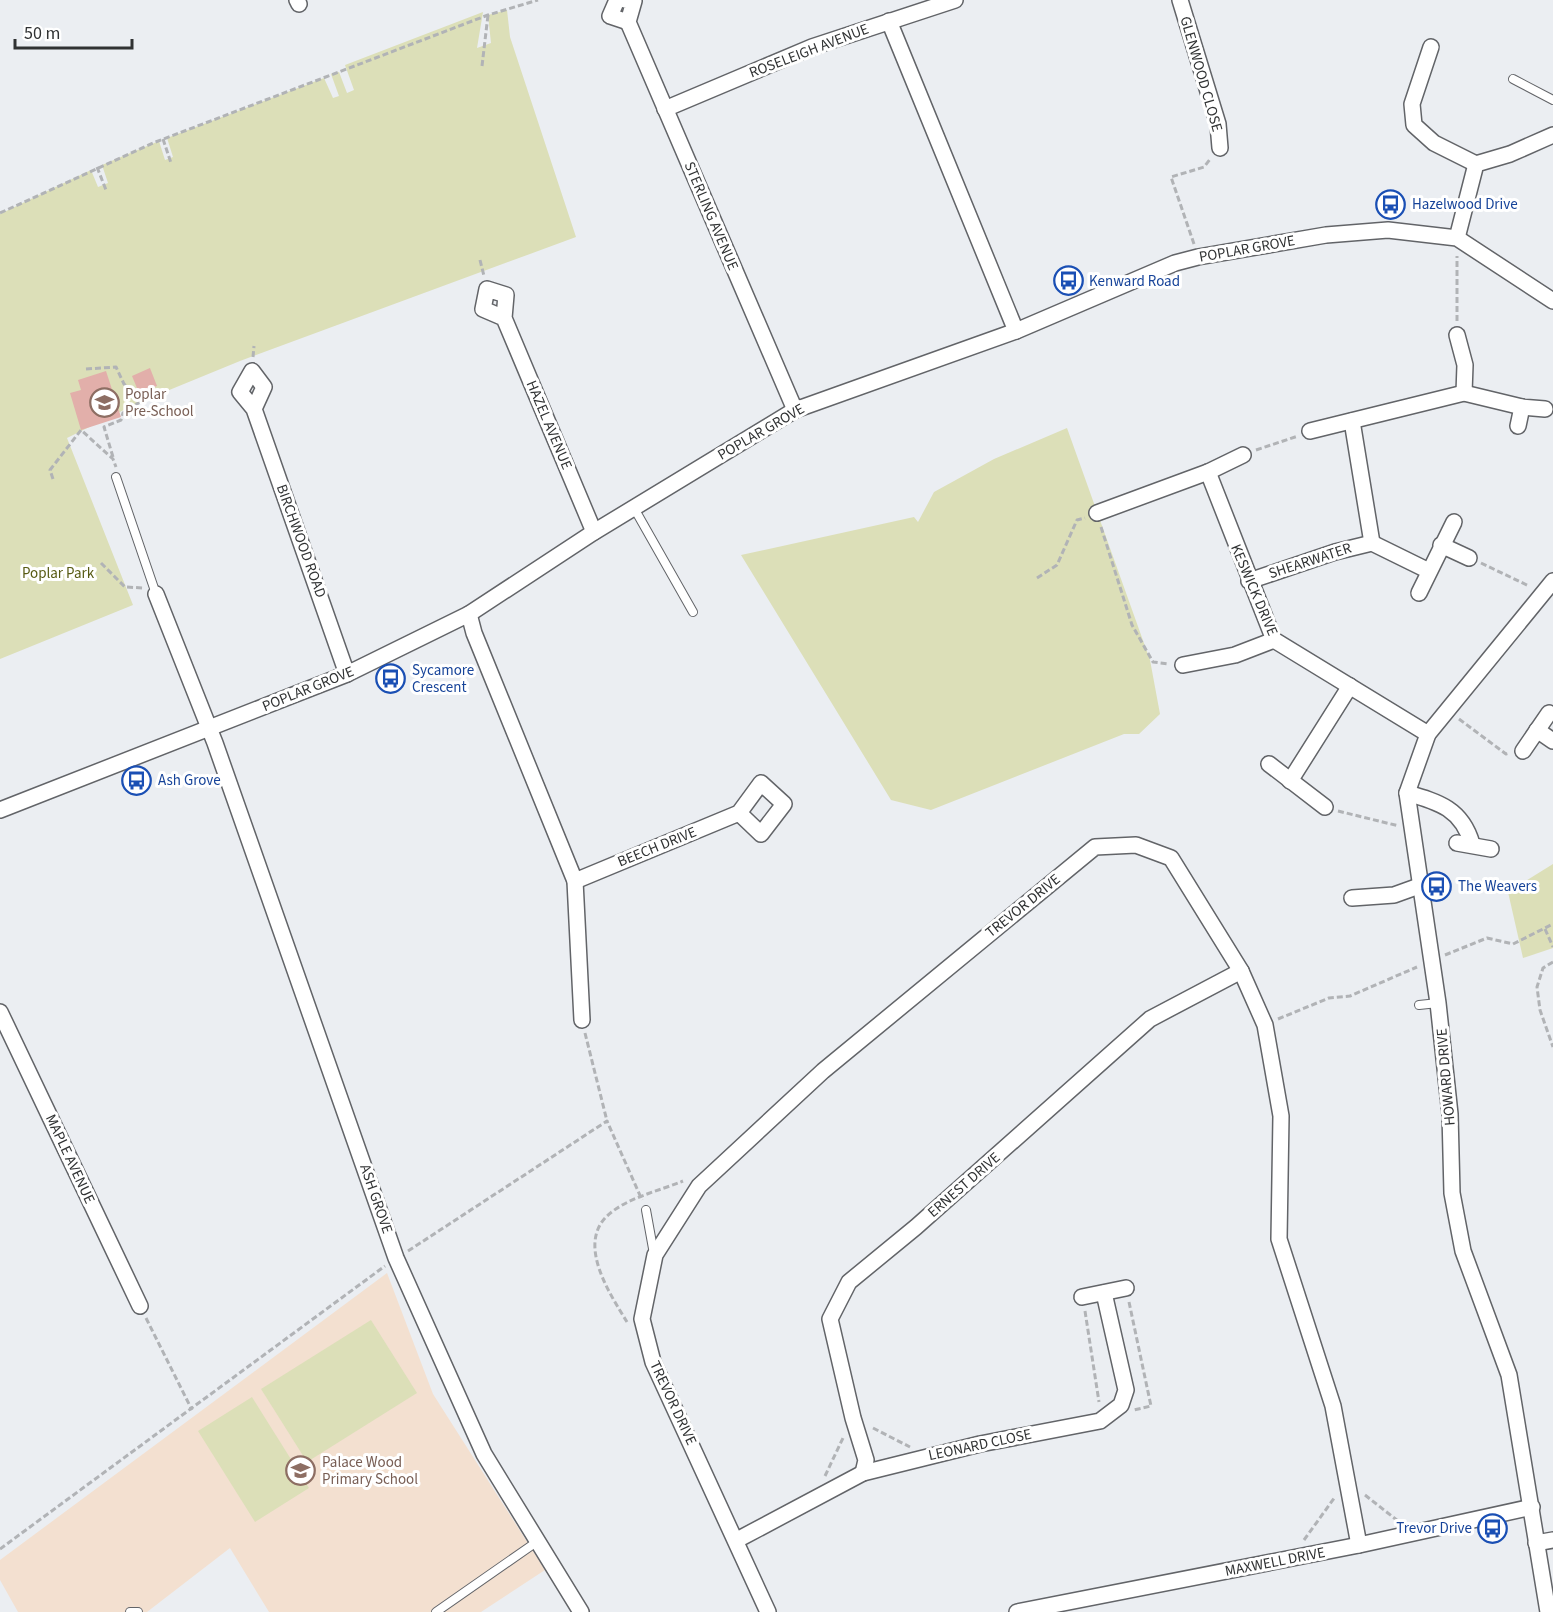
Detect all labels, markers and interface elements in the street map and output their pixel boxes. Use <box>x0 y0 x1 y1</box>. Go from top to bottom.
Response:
scale bar <box>15 12 132 50</box>
street label: GLENWOOD CLOSE <box>1174 14 1228 134</box>
street label: ROSELEIGH AVENUE <box>746 19 872 83</box>
text: 50 m <box>24 21 60 46</box>
street label: STERLING AVENUE <box>679 158 743 274</box>
bus stop icon: Hazelwood Drive <box>1375 188 1407 220</box>
place label: Hazelwood Drive <box>1412 194 1518 215</box>
street label: POPLAR GROVE <box>1197 230 1297 268</box>
bus stop icon: Kenward Road <box>1052 265 1084 297</box>
place label: Kenward Road <box>1089 271 1180 292</box>
street label: HAZEL AVENUE <box>521 377 577 473</box>
place label: Poplar Pre-School <box>125 384 194 422</box>
school or university icon: Poplar Pre-School <box>88 387 120 419</box>
street label: POPLAR GROVE <box>714 399 808 465</box>
street label: BIRCHWOOD ROAD <box>271 481 331 601</box>
street label: SHEARWATER <box>1266 538 1355 584</box>
street label: KESWICK DRIVE <box>1225 541 1283 639</box>
park label: Poplar Park <box>22 563 95 584</box>
place label: Sycamore Crescent <box>412 660 474 698</box>
street label: POPLAR GROVE <box>259 661 357 717</box>
bus stop icon: Sycamore Crescent <box>375 663 407 695</box>
bus stop icon: Ash Grove <box>121 764 153 796</box>
place label: Ash Grove <box>158 770 221 791</box>
street label: BEECH DRIVE <box>614 822 700 872</box>
street label: TREVOR DRIVE <box>981 869 1065 943</box>
bus stop icon: The Weavers <box>1421 870 1453 902</box>
place label: The Weavers <box>1458 876 1537 897</box>
street label: HOWARD DRIVE <box>1431 1027 1461 1127</box>
street label: MAPLE AVENUE <box>40 1111 100 1207</box>
street label: ERNEST DRIVE <box>923 1147 1005 1222</box>
street label: ASH GROVE <box>354 1161 398 1237</box>
street label: TREVOR DRIVE <box>644 1357 702 1449</box>
street label: LEONARD CLOSE <box>926 1424 1034 1466</box>
place label: Palace Wood Primary School <box>322 1452 418 1490</box>
school or university icon: Palace Wood Primary School <box>285 1455 317 1487</box>
bus stop icon: Trevor Drive <box>1477 1512 1509 1544</box>
place label: Trevor Drive <box>1396 1518 1472 1539</box>
street label: MAXWELL DRIVE <box>1223 1542 1327 1582</box>

